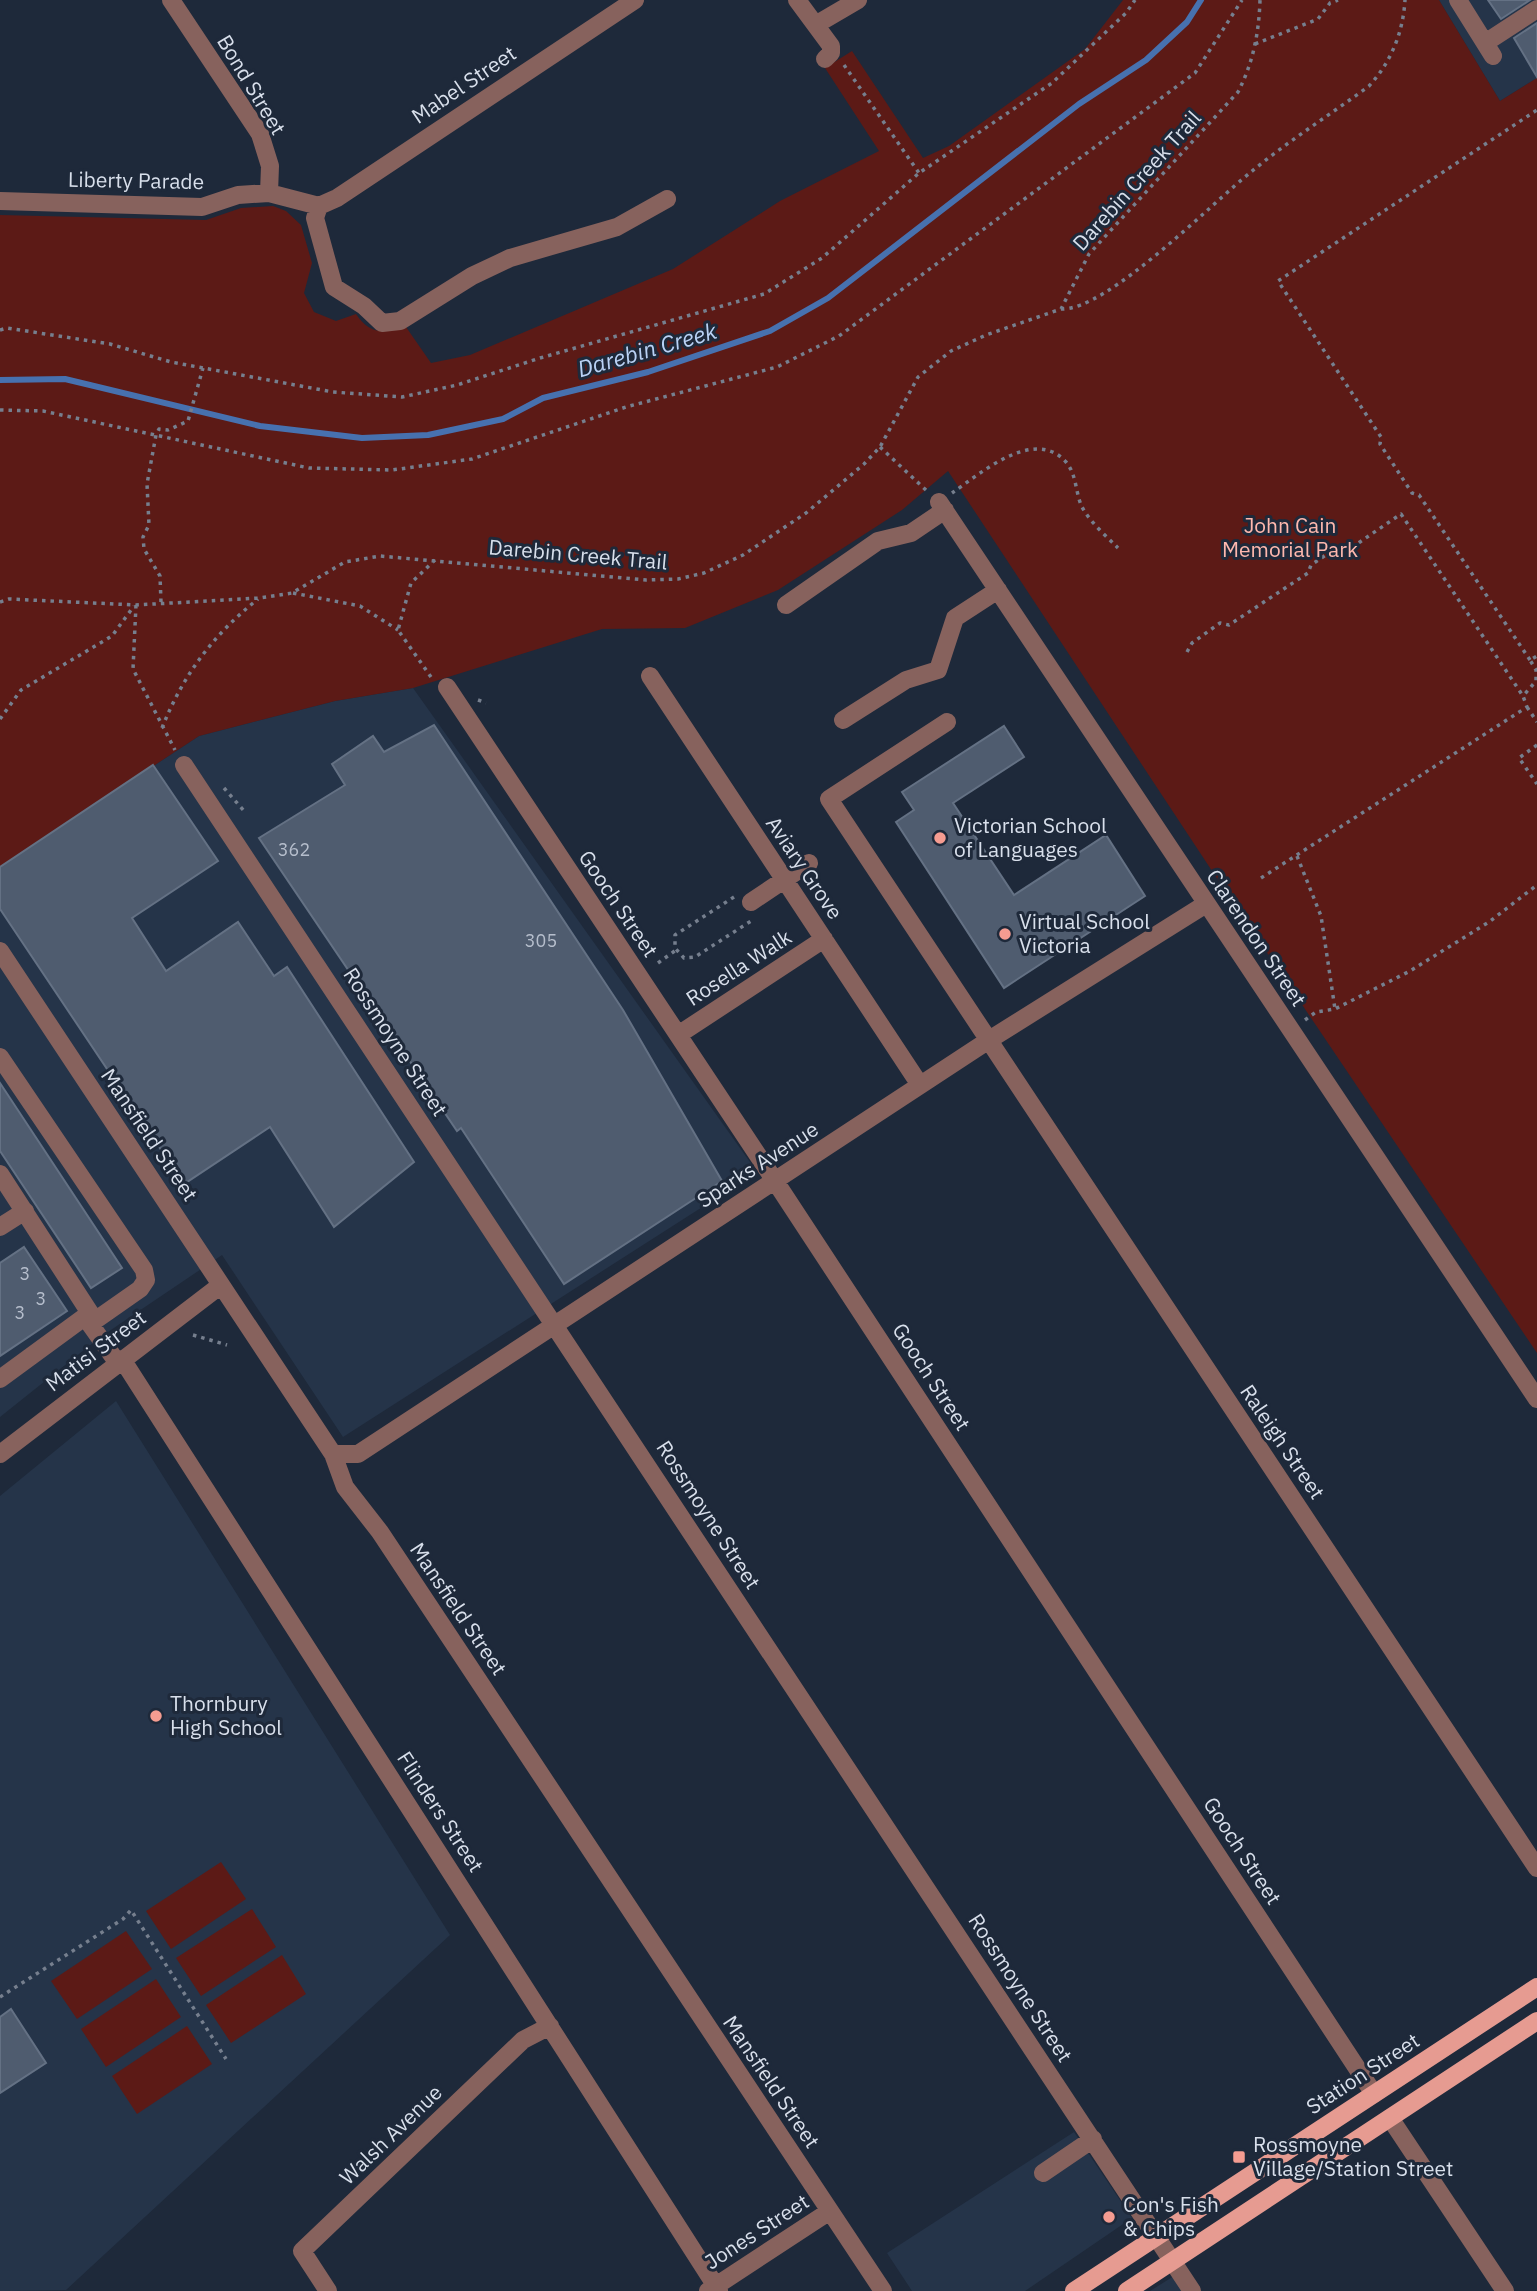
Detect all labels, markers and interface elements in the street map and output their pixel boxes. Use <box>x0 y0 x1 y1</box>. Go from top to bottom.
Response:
street label: Bond Street <box>211 29 293 140</box>
street label: Mabel Street <box>406 39 521 129</box>
street label: Darebin Creek Trail <box>1066 104 1207 256</box>
street label: Liberty Parade <box>68 165 204 195</box>
water label: Darebin Creek <box>574 315 721 383</box>
park label: John Cain Memorial Park <box>1222 511 1358 563</box>
street label: Darebin Creek Trail <box>488 532 669 576</box>
street label: Aviary Grove <box>760 810 850 924</box>
place label: Victorian School of Languages <box>954 811 1107 863</box>
marker: Victorian School of Languages <box>932 830 948 846</box>
house number: 362 <box>278 838 310 861</box>
street label: Gooch Street <box>573 845 665 962</box>
street label: Clarendon Street <box>1201 864 1313 1011</box>
place label: Virtual School Victoria <box>1019 907 1150 959</box>
street label: Rosella Walk <box>680 923 797 1012</box>
marker: Virtual School Victoria <box>997 926 1013 942</box>
house number: 305 <box>525 929 557 952</box>
street label: Rossmoyne Street <box>337 962 454 1121</box>
street label: Mansfield Street <box>95 1063 205 1206</box>
street label: Sparks Avenue <box>691 1114 824 1214</box>
house number: 3 <box>20 1262 30 1285</box>
house number: 3 <box>36 1287 46 1310</box>
house number: 3 <box>15 1301 25 1324</box>
street label: Matisi Street <box>39 1303 151 1397</box>
street label: Gooch Street <box>887 1317 977 1436</box>
street label: Raleigh Street <box>1234 1379 1331 1504</box>
street label: Rossmoyne Street <box>650 1435 767 1594</box>
street label: Mansfield Street <box>404 1537 514 1680</box>
place label: Thornbury High School <box>170 1689 282 1741</box>
marker: Thornbury High School <box>148 1708 164 1724</box>
street label: Flinders Street <box>391 1746 490 1877</box>
street label: Gooch Street <box>1198 1791 1288 1910</box>
street label: Rossmoyne Street <box>962 1908 1079 2067</box>
street label: Mansfield Street <box>717 2010 827 2153</box>
street label: Station Street <box>1300 2026 1424 2120</box>
street label: Walsh Avenue <box>333 2078 448 2190</box>
place label: Rossmoyne Village/Station Street <box>1253 2130 1453 2182</box>
marker: Rossmoyne Village/Station Street <box>1231 2149 1247 2165</box>
street label: Jones Street <box>699 2187 814 2275</box>
place label: Con's Fish & Chips <box>1123 2190 1219 2242</box>
marker: Con's Fish & Chips <box>1101 2209 1117 2225</box>

